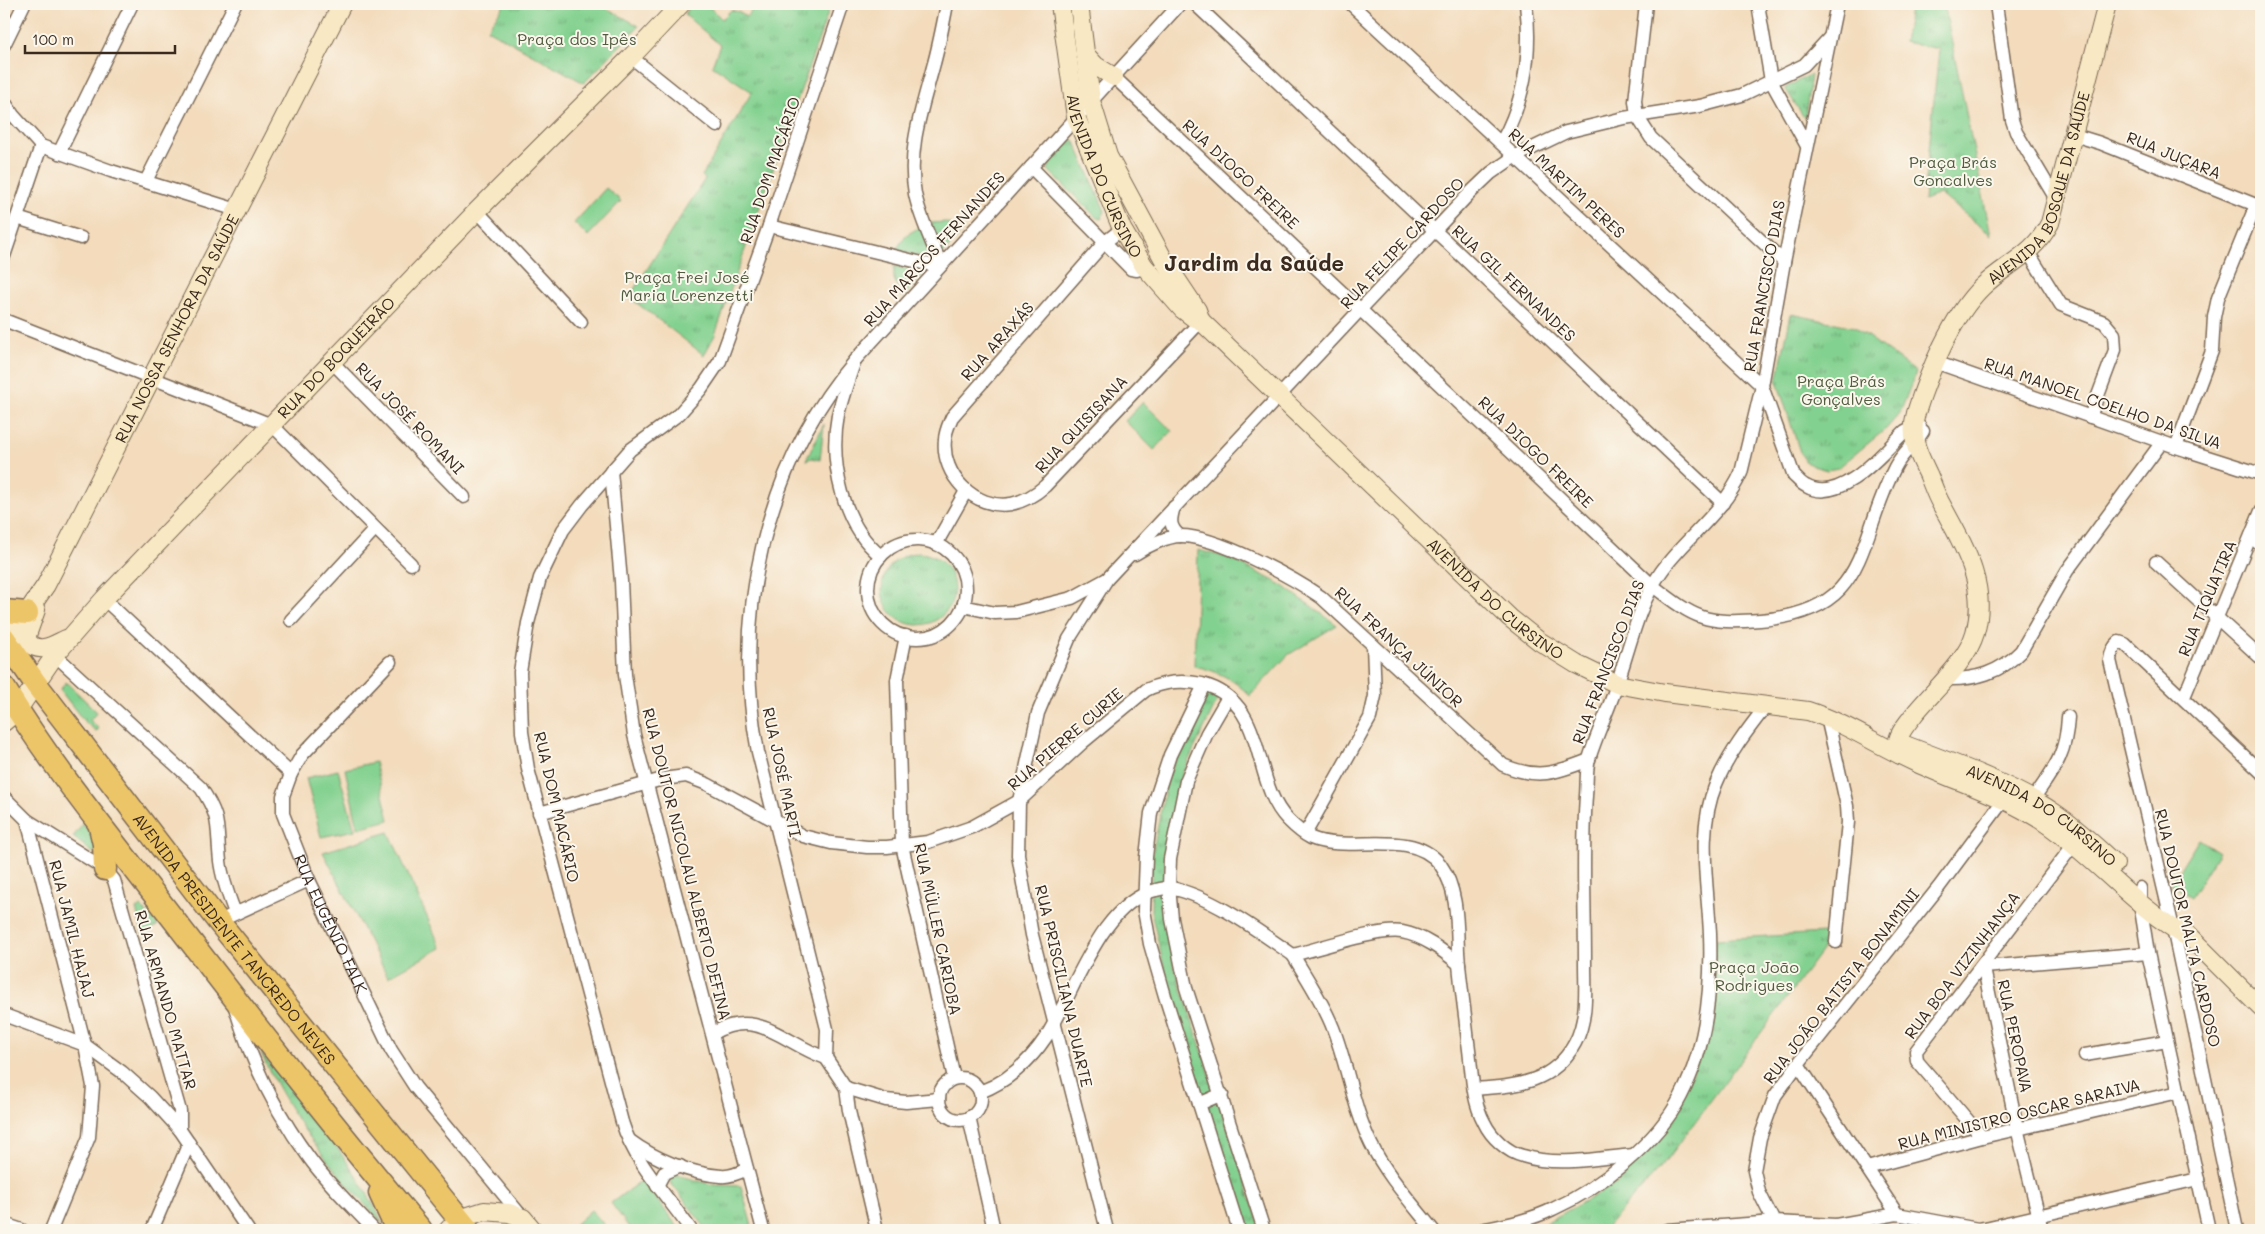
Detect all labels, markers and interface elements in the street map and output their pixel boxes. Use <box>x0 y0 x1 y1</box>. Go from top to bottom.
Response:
scale bar <box>25 22 175 54</box>
park label: Praça dos Ipês <box>517 28 637 49</box>
text: 100 m <box>32 29 74 49</box>
street label: AVENIDA BOSQUE DA SAÚDE <box>1982 89 2094 289</box>
street label: AVENIDA DO CURSINO <box>1063 93 1148 261</box>
street label: RUA DOM MACÁRIO <box>735 94 805 246</box>
street label: RUA DIOGO FREIRE <box>1179 114 1304 233</box>
street label: RUA MARTIM PERES <box>1504 123 1630 242</box>
street label: RUA JUÇARA <box>2124 126 2225 183</box>
park label: Praça Brás Goncalves <box>1909 151 1997 190</box>
street label: RUA MARCOS FERNANDES <box>858 167 1009 331</box>
street label: RUA FELIPE CARDOSO <box>1335 172 1468 313</box>
street label: RUA FRANCISCO DIAS <box>1738 198 1789 373</box>
street label: RUA NOSSA SENHORA DA SAÚDE <box>109 210 243 446</box>
street label: RUA GIL FERNANDES <box>1448 220 1581 345</box>
district label: Jardim da Saúde <box>1164 249 1344 276</box>
park label: Praça Frei José Maria Lorenzetti <box>620 266 754 305</box>
street label: RUA DO BOQUEIRÃO <box>272 292 399 423</box>
street label: RUA ARAXÁS <box>956 297 1038 385</box>
street label: RUA MANOEL COELHO DA SILVA <box>1982 352 2225 453</box>
street label: RUA JOSÉ ROMANI <box>352 357 469 478</box>
street label: RUA QUISISANA <box>1030 370 1131 477</box>
park label: Praça Brás Gonçalves <box>1797 370 1885 409</box>
street label: RUA DIOGO FREIRE <box>1474 391 1598 512</box>
street label: AVENIDA DO CURSINO <box>1423 533 1568 664</box>
street label: RUA TIQUATIRA <box>2173 536 2241 659</box>
street label: RUA FRANCISCO DIAS <box>1567 577 1649 747</box>
street label: RUA FRANÇA JÚNIOR <box>1331 582 1468 712</box>
street label: RUA PIERRE CURIE <box>1003 683 1127 795</box>
street label: RUA JOSÉ MARTI <box>759 705 806 839</box>
street label: RUA DOUTOR NICOLAU ALBERTO DEFINA <box>638 706 737 1022</box>
street label: RUA DOM MACÁRIO <box>530 730 585 884</box>
street label: AVENIDA DO CURSINO <box>1963 759 2121 871</box>
street label: RUA DOUTOR MALTA CARDOSO <box>2151 807 2226 1049</box>
street label: AVENIDA PRESIDENTE TANCREDO NEVES <box>129 808 341 1069</box>
street label: RUA MÜLLER CARIOBA <box>910 841 967 1017</box>
street label: RUA EUGÊNIO FALK <box>290 851 373 996</box>
street label: RUA JAMIL HAJAJ <box>45 858 100 1000</box>
street label: RUA PRISCILIANA DUARTE <box>1031 883 1098 1089</box>
street label: RUA JOÃO BATISTA BONAMINI <box>1758 884 1923 1087</box>
street label: RUA BOA VIZINHANÇA <box>1899 887 2024 1043</box>
street label: RUA ARMANDO MATTAR <box>131 908 202 1092</box>
park label: Praça João Rodrigues <box>1709 956 1799 995</box>
street label: RUA PEROPAVA <box>1993 977 2038 1094</box>
street label: RUA MINISTRO OSCAR SARAIVA <box>1896 1073 2142 1154</box>

